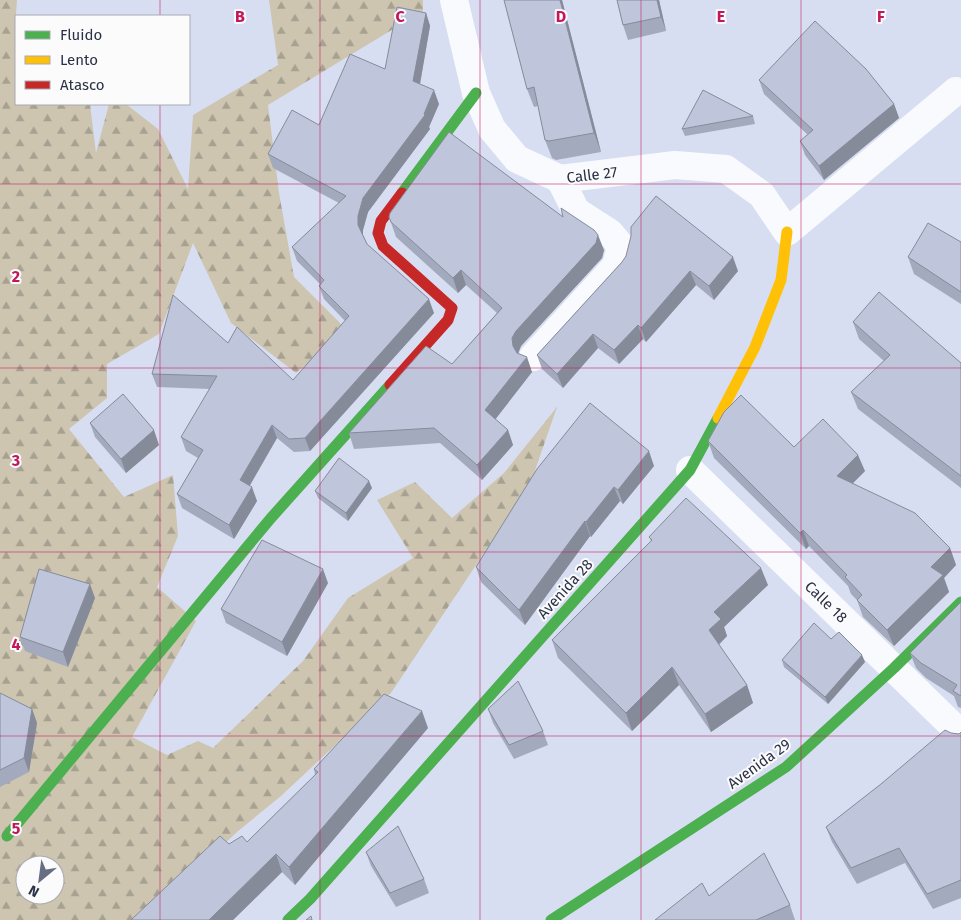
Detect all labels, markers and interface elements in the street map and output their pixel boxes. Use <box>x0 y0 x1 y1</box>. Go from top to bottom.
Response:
text: B <box>235 7 245 26</box>
text: C <box>395 7 405 26</box>
text: D <box>556 7 566 26</box>
text: E <box>717 7 725 26</box>
text: F <box>877 7 885 26</box>
legend <box>15 15 190 105</box>
text: Fluido <box>60 26 102 44</box>
text: Lento <box>60 51 98 69</box>
text: Atasco <box>60 76 105 94</box>
street label: Calle 27 <box>566 163 619 187</box>
text: 2 <box>12 267 20 286</box>
text: 3 <box>11 451 20 470</box>
street label: Avenida 28 <box>534 556 596 622</box>
street label: Calle 18 <box>801 578 851 626</box>
text: 4 <box>11 635 21 654</box>
street label: Avenida 29 <box>724 735 794 793</box>
text: 5 <box>12 819 21 838</box>
north arrow <box>15 855 65 905</box>
text: N <box>26 881 42 901</box>

